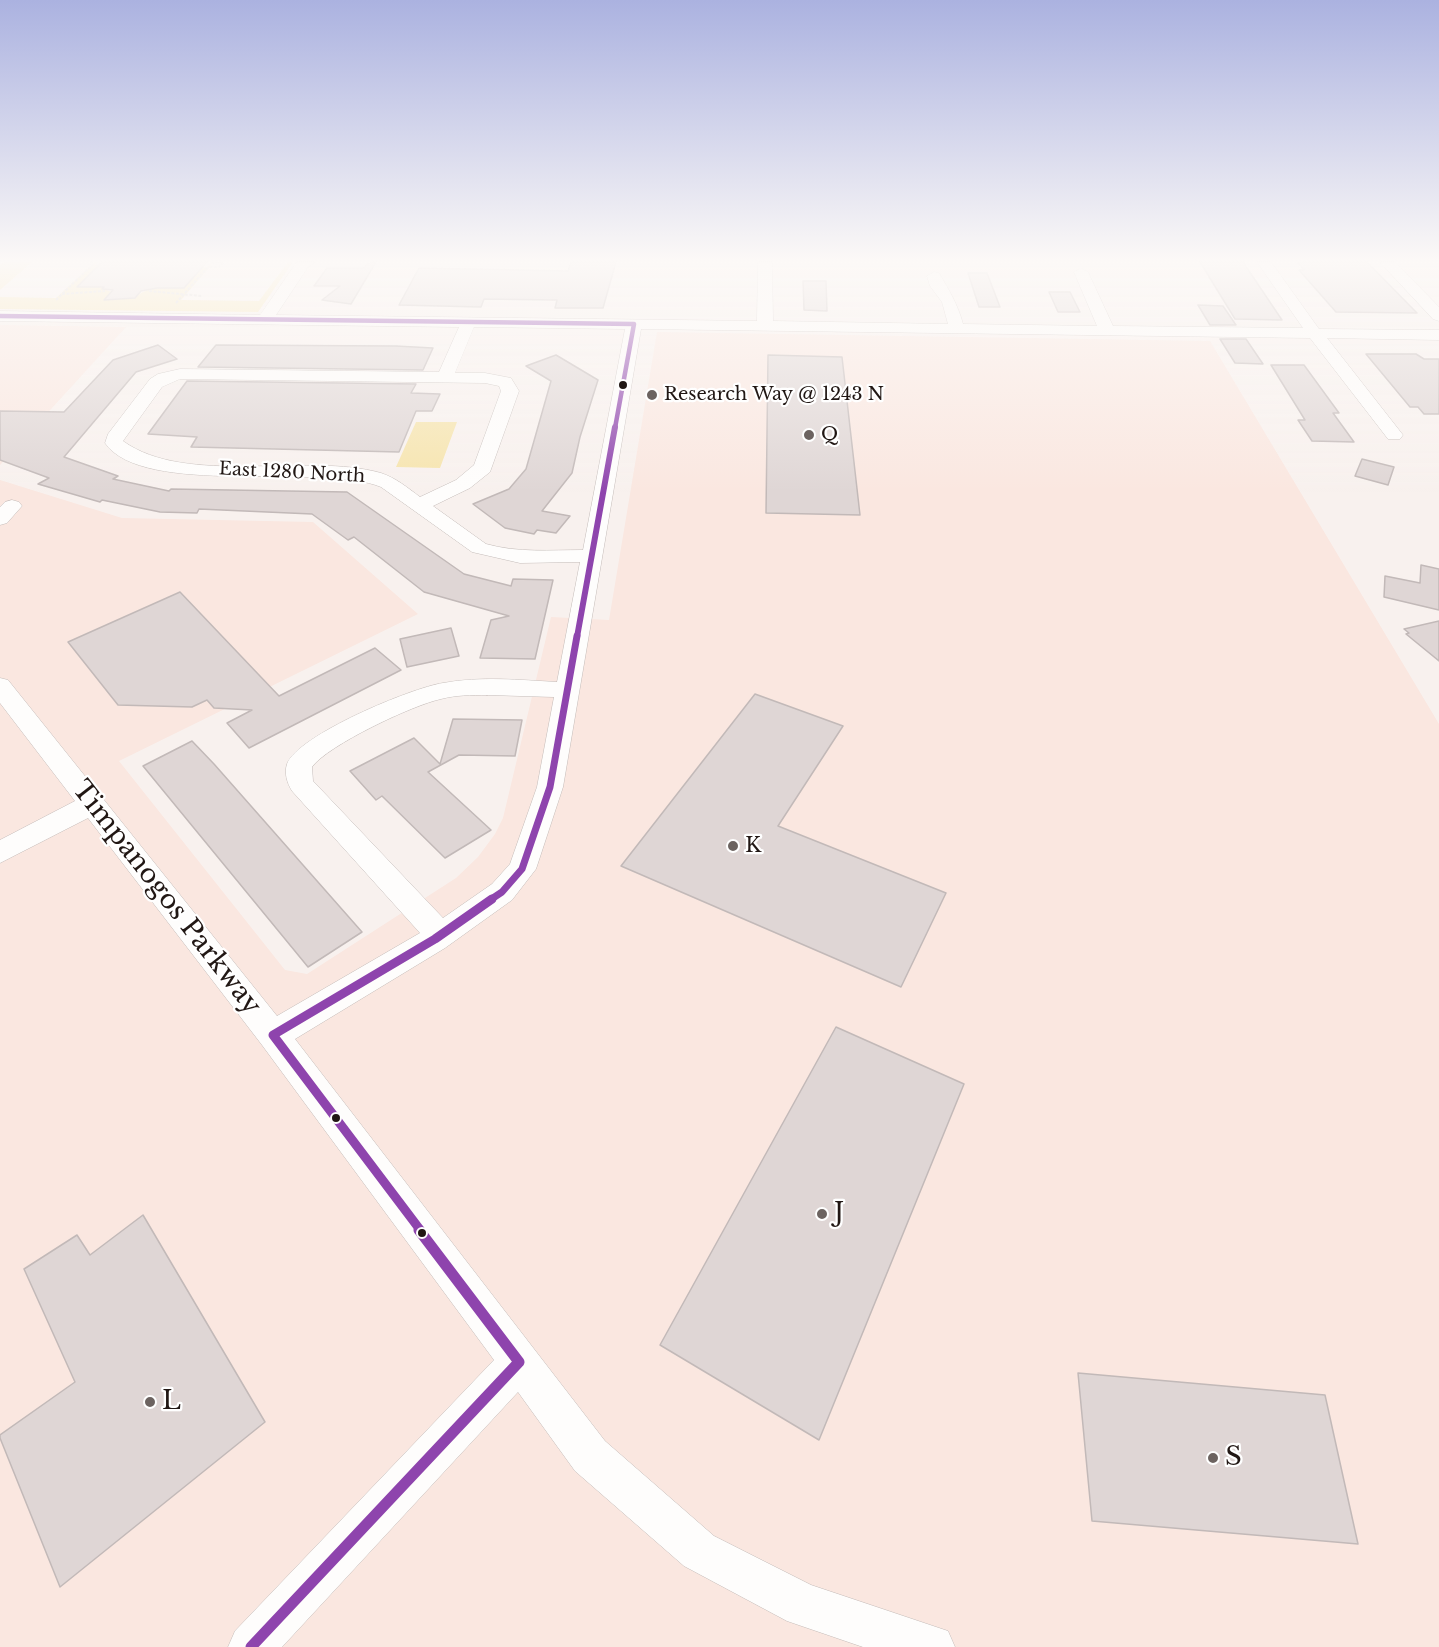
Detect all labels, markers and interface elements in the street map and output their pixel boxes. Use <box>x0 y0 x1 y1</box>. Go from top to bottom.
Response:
unlabelled marker <box>617 379 629 391</box>
place label: Research Way @ 1243 N <box>664 384 884 406</box>
marker: Research Way @ 1243 N <box>645 388 659 402</box>
place label: Q <box>821 424 838 446</box>
marker: Q <box>802 428 816 442</box>
street label: East 1280 North <box>218 458 366 488</box>
street label: Timpanogos Parkway <box>65 775 267 1021</box>
place label: K <box>745 833 761 859</box>
marker: K <box>726 839 740 853</box>
unlabelled marker <box>330 1112 342 1124</box>
place label: J <box>834 1198 844 1230</box>
marker: J <box>815 1207 829 1221</box>
unlabelled marker <box>416 1227 428 1239</box>
place label: L <box>162 1386 181 1418</box>
marker: L <box>143 1395 157 1409</box>
place label: S <box>1225 1442 1242 1474</box>
marker: S <box>1206 1451 1220 1465</box>

